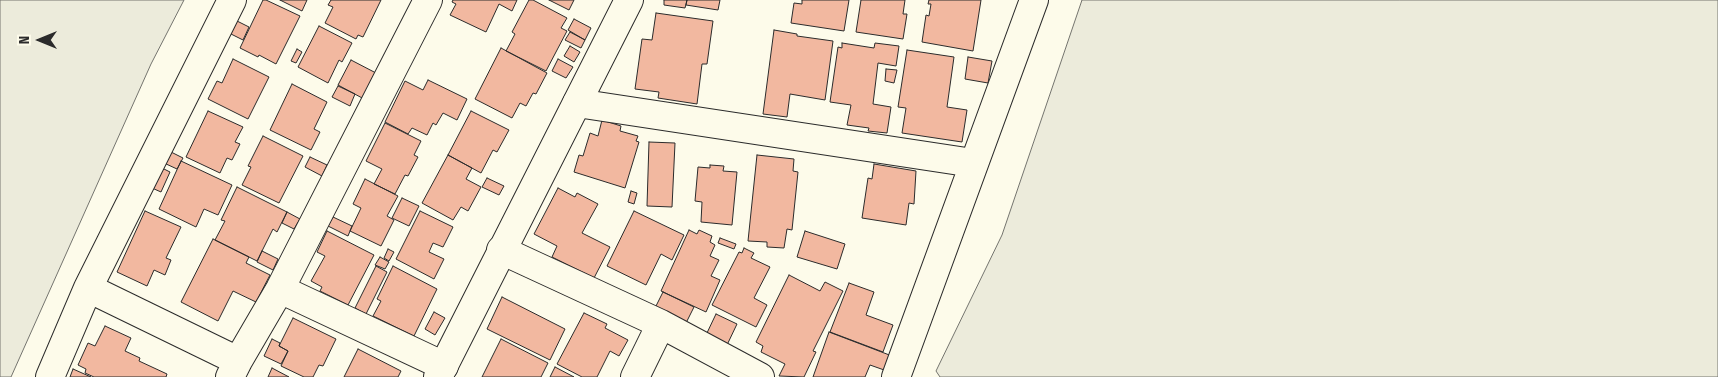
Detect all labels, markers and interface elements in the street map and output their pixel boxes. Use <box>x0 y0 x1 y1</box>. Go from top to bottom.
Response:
north arrow <box>15 15 65 65</box>
text: N <box>16 36 33 44</box>

